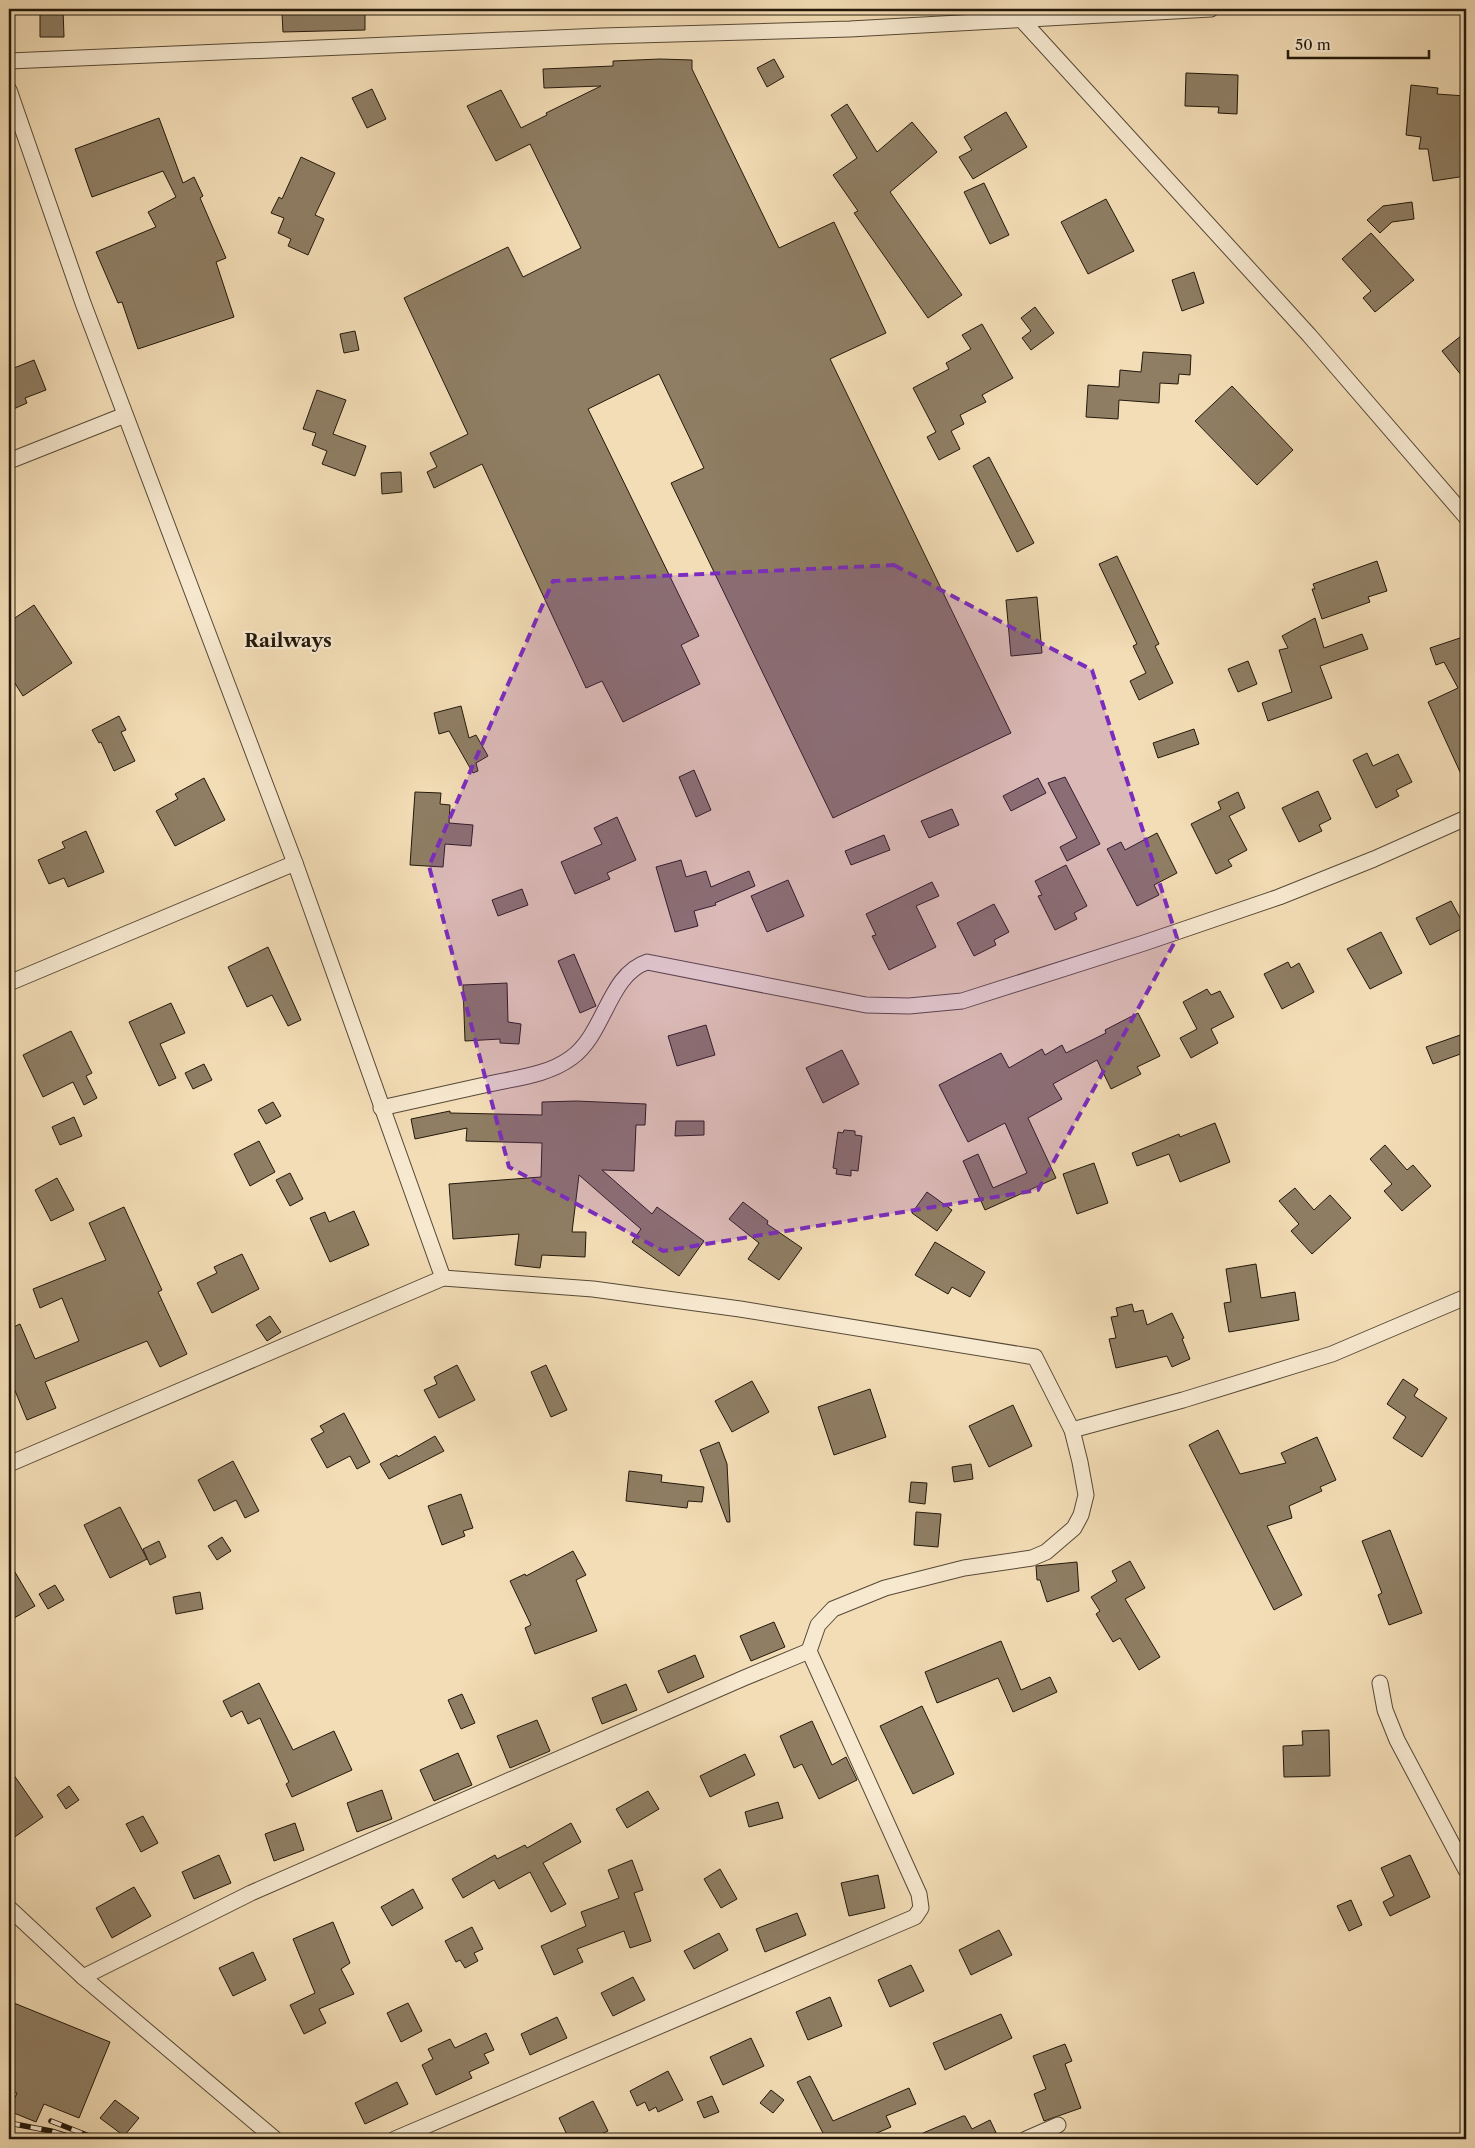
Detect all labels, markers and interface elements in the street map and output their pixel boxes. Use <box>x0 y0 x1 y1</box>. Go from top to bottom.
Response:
scale bar <box>1288 28 1429 60</box>
text: 50 m <box>1295 35 1331 54</box>
district label: Railways <box>244 629 332 652</box>

